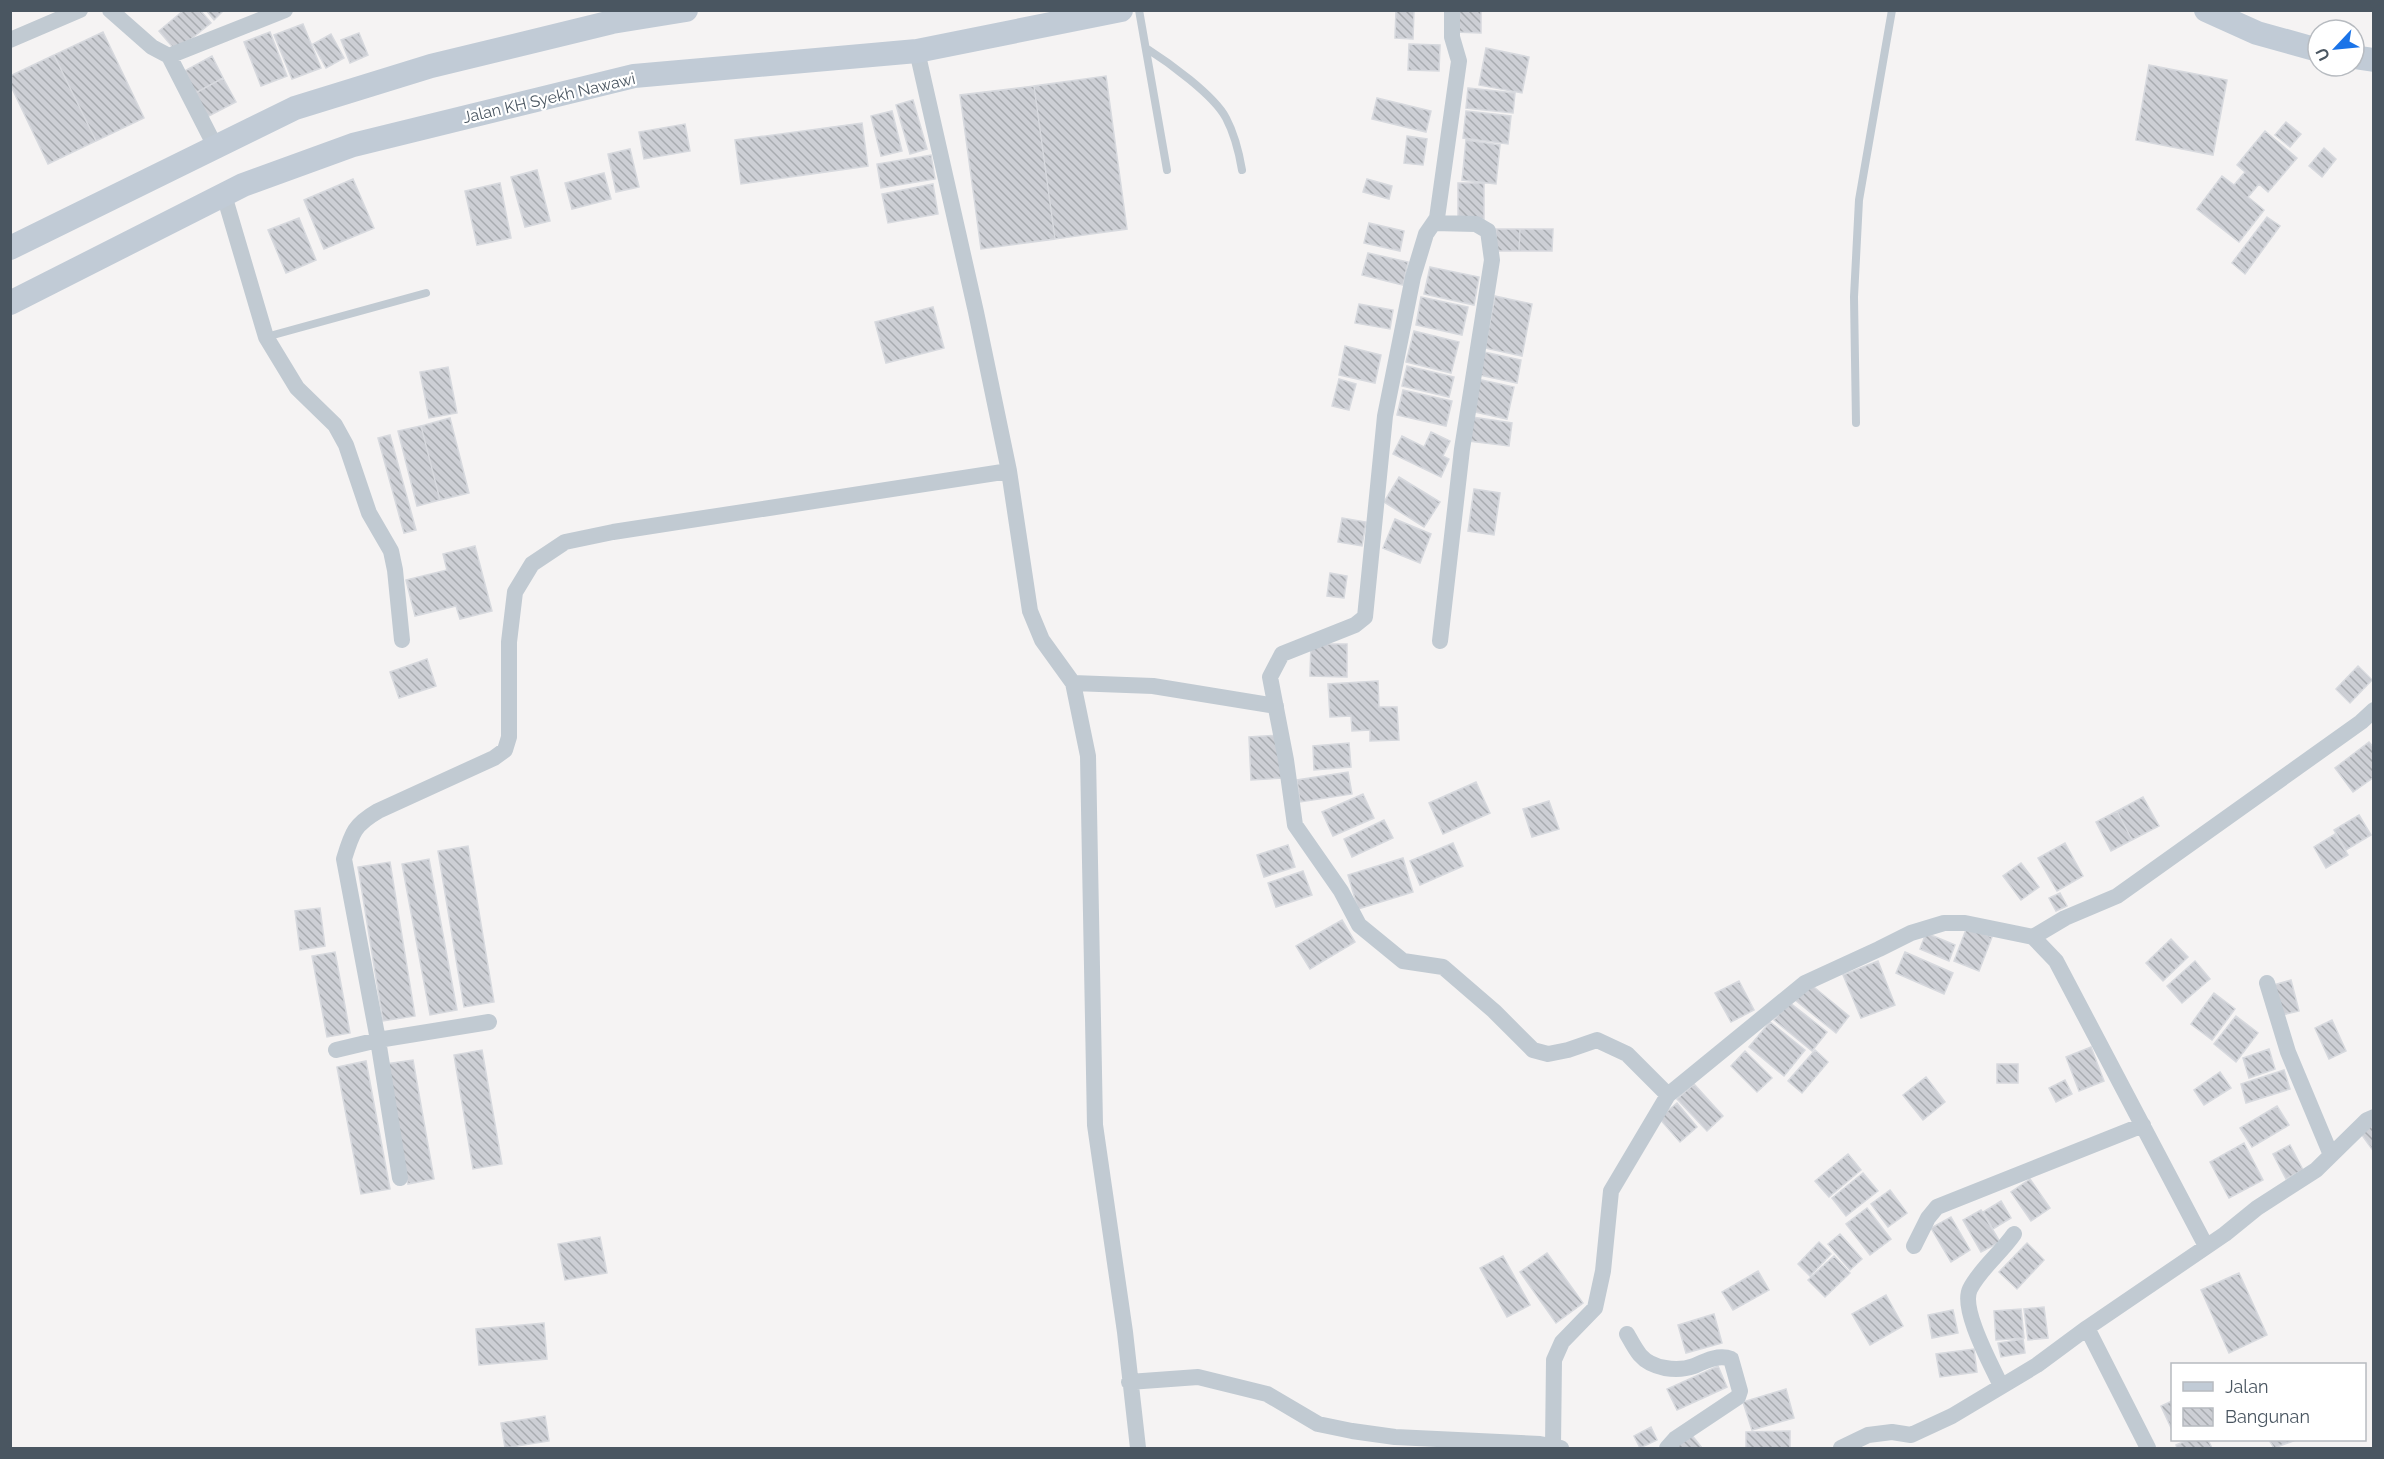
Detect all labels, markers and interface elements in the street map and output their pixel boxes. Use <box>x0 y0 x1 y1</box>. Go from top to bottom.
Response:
north arrow <box>2306 18 2366 78</box>
text: U <box>2312 45 2334 64</box>
street label: Jalan KH Syekh Nawawi <box>461 69 637 127</box>
legend <box>2171 1363 2366 1441</box>
text: Jalan <box>2225 1376 2269 1397</box>
text: Bangunan <box>2225 1406 2310 1427</box>

